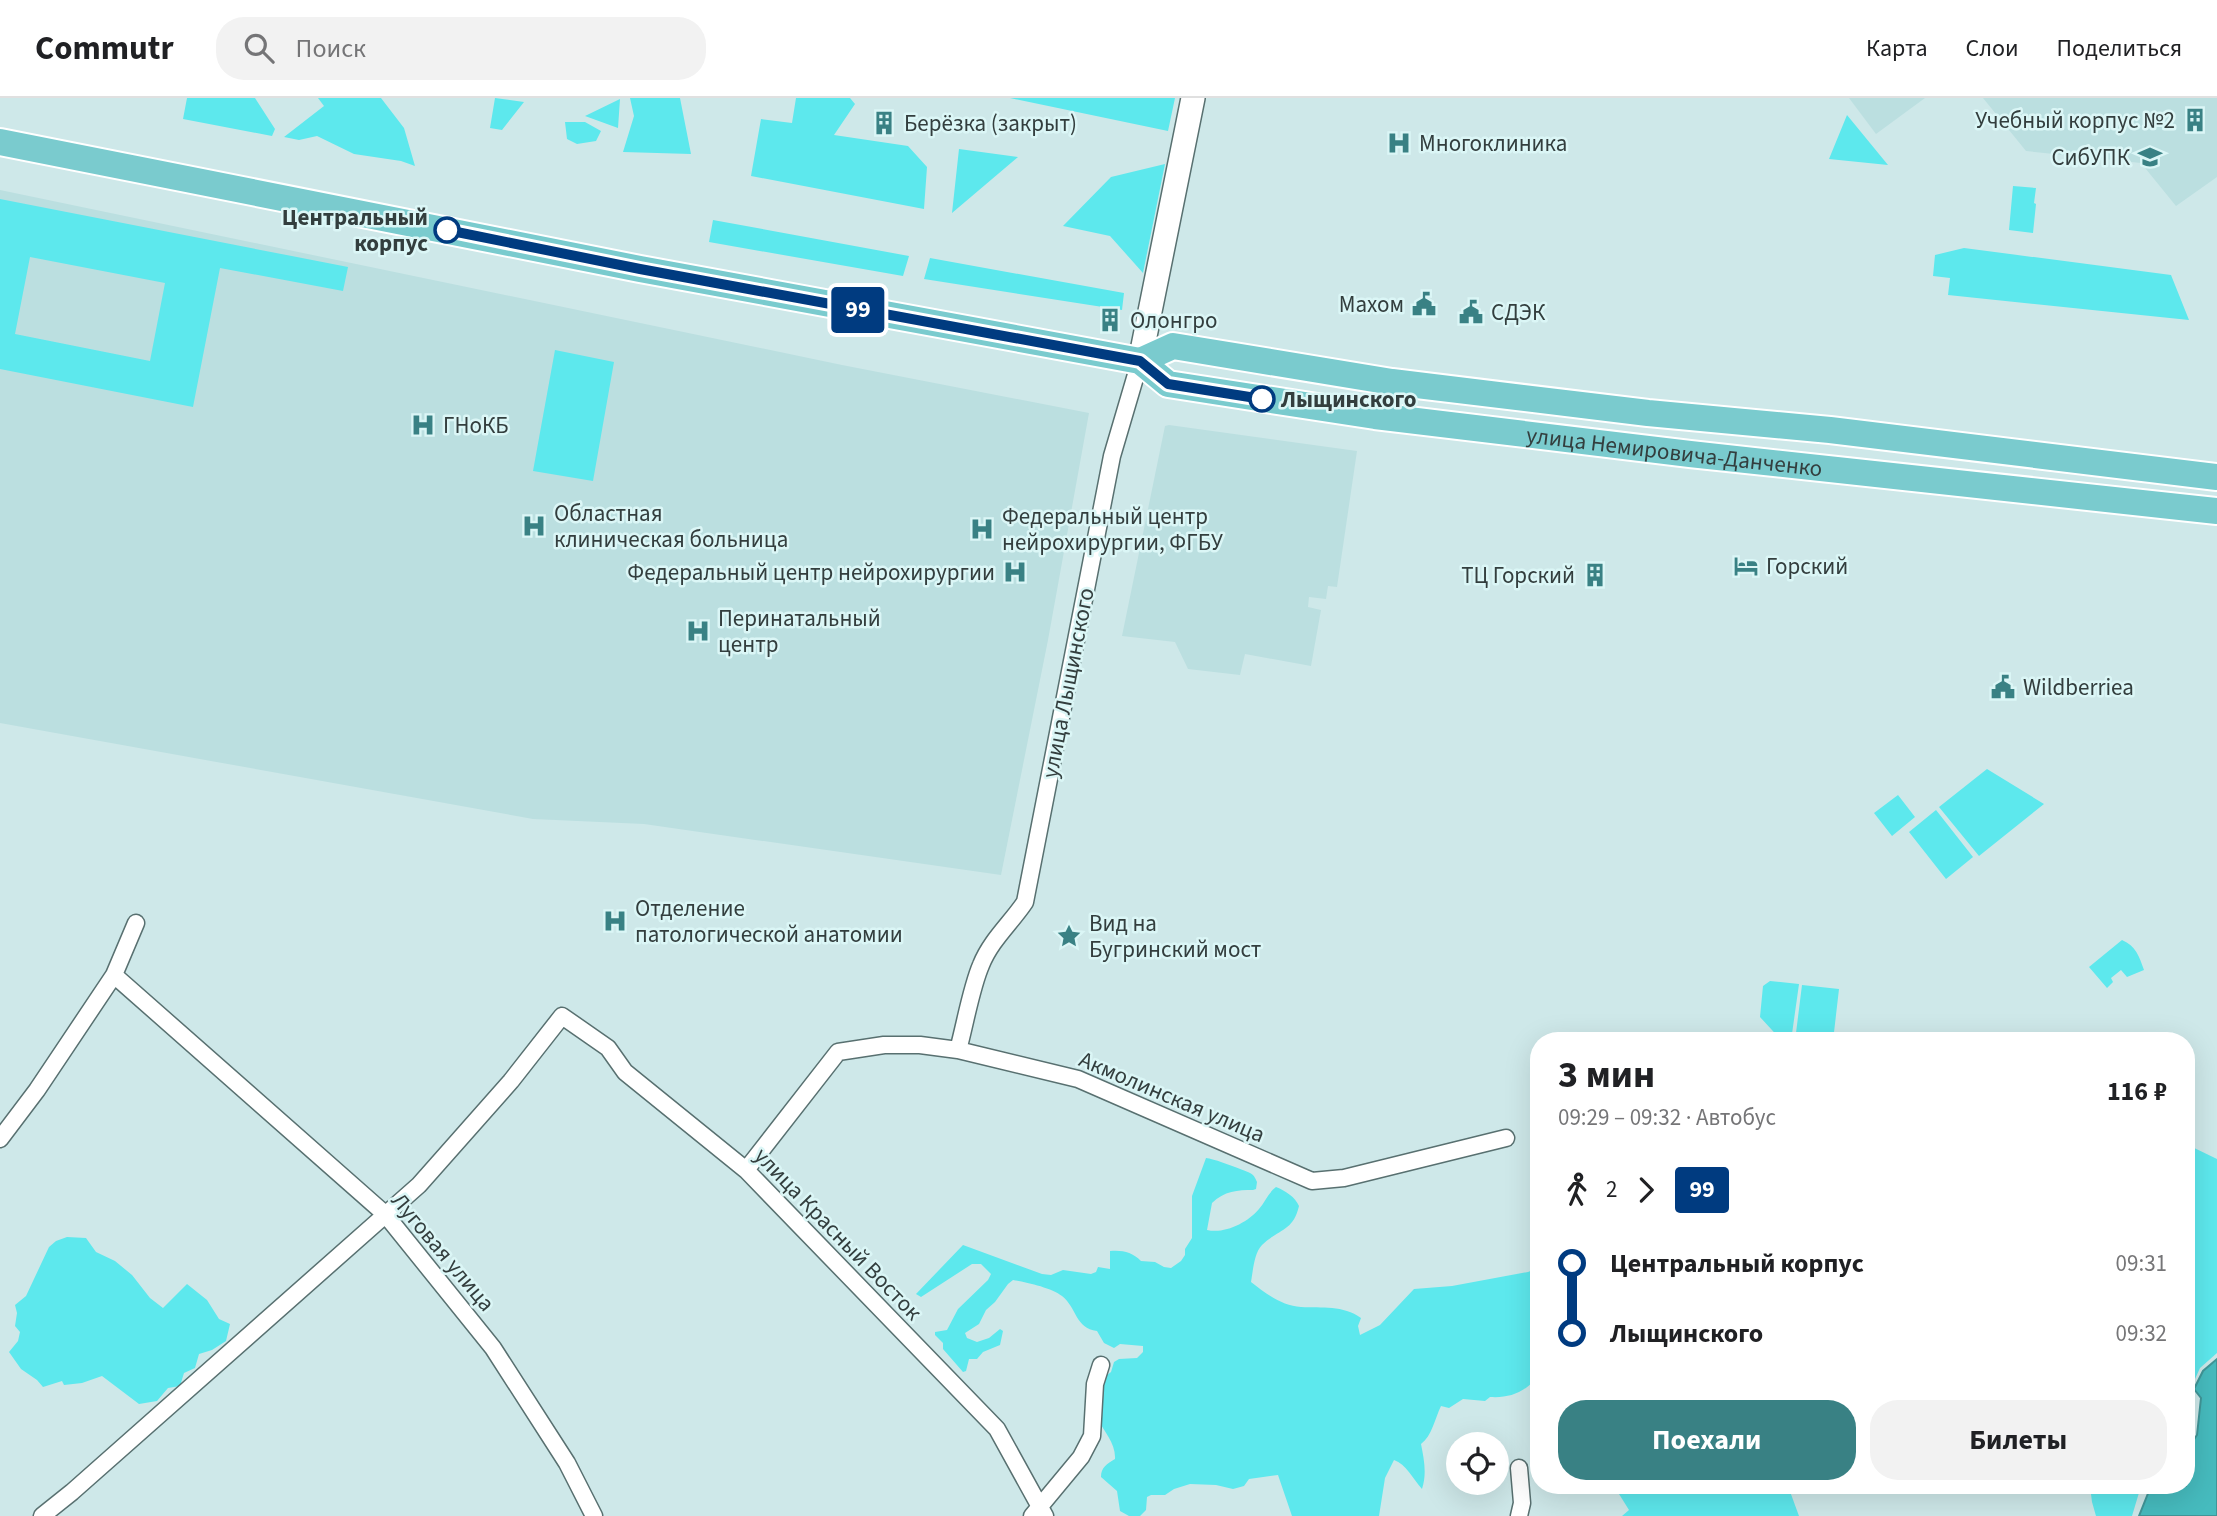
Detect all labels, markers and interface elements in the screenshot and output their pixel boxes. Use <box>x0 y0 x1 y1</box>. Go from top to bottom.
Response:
search box <box>216 17 706 80</box>
text: Commutr <box>35 25 174 72</box>
icon: search <box>240 29 278 67</box>
text: Поиск <box>296 30 366 67</box>
text: Карта <box>1866 31 1928 66</box>
text: Слои <box>1966 31 2019 66</box>
text: Поделиться <box>2057 31 2182 66</box>
place label: Учебный корпус №2 <box>1975 104 2175 137</box>
building icon: Учебный корпус №2 <box>2181 106 2209 134</box>
place label: Берёзка (закрыт) <box>904 107 1077 140</box>
building icon: Берёзка (закрыт) <box>870 109 898 137</box>
place label: Многоклиника <box>1419 127 1567 160</box>
hospital icon: Многоклиника <box>1385 129 1413 157</box>
place label: СибУПК <box>2051 141 2131 174</box>
school or university icon: СибУПК <box>2136 143 2164 171</box>
place label: Центральный корпус <box>282 201 428 260</box>
marker: Центральный корпус <box>434 217 460 243</box>
line badge: 99 <box>826 287 889 333</box>
place label: Махом <box>1339 288 1404 321</box>
public building icon: Махом <box>1410 290 1438 318</box>
text: 99 <box>845 292 871 327</box>
place label: СДЭК <box>1491 296 1546 329</box>
public building icon: СДЭК <box>1457 298 1485 326</box>
place label: Олонгро <box>1130 304 1217 337</box>
building icon: Олонгро <box>1096 306 1124 334</box>
place label: Лыщинского <box>1280 383 1416 416</box>
marker: Лыщинского <box>1249 386 1275 412</box>
place label: ГНоКБ <box>443 409 509 442</box>
hospital icon: ГНоКБ <box>409 411 437 439</box>
street label: улица Немировича-Данченко <box>1525 418 1824 485</box>
place label: Областная клиническая больница <box>554 497 788 556</box>
place label: Федеральный центр нейрохирургии, ФГБУ <box>1002 500 1223 559</box>
hospital icon: Областная клиническая больница <box>520 512 548 540</box>
hospital icon: Федеральный центр нейрохирургии, ФГБУ <box>968 515 996 543</box>
place label: Горский <box>1766 550 1848 583</box>
hotel icon: Горский <box>1732 552 1760 580</box>
place label: Федеральный центр нейрохирургии <box>627 556 995 589</box>
hospital icon: Федеральный центр нейрохирургии <box>1001 558 1029 586</box>
place label: ТЦ Горский <box>1461 559 1575 592</box>
building icon: ТЦ Горский <box>1581 561 1609 589</box>
street label: улица Лыщинского <box>1033 585 1103 781</box>
place label: Перинатальный центр <box>718 602 881 661</box>
hospital icon: Перинатальный центр <box>684 617 712 645</box>
place label: Wildberriea <box>2023 671 2134 704</box>
public building icon: Wildberriea <box>1989 673 2017 701</box>
place label: Отделение патологической анатомии <box>635 892 903 951</box>
hospital icon: Отделение патологической анатомии <box>601 907 629 935</box>
place label: Вид на Бугринский мост <box>1089 907 1261 966</box>
place icon: Вид на Бугринский мост <box>1055 922 1083 950</box>
street label: Акмолинская улица <box>1074 1043 1270 1151</box>
text: 3 мин <box>1558 1048 1655 1102</box>
text: 116 ₽ <box>2107 1073 2167 1110</box>
text: 09:29 – 09:32 · Автобус <box>1558 1101 1776 1134</box>
street label: улица Красный Восток <box>747 1140 930 1328</box>
icon: walk <box>1558 1171 1596 1209</box>
icon: forward <box>1627 1171 1665 1209</box>
text: 99 <box>1689 1172 1715 1207</box>
text: 2 <box>1606 1173 1617 1206</box>
street label: Луговая улица <box>383 1185 503 1319</box>
text: Центральный корпус <box>1610 1245 1864 1282</box>
text: 09:31 <box>2116 1247 2167 1280</box>
text: Лыщинского <box>1610 1315 1763 1352</box>
text: 09:32 <box>2116 1317 2167 1350</box>
button: Поехали <box>1558 1400 1856 1480</box>
button: Билеты <box>1870 1400 2167 1480</box>
map controls <box>1446 1432 1509 1495</box>
button: locate <box>1446 1432 1509 1495</box>

